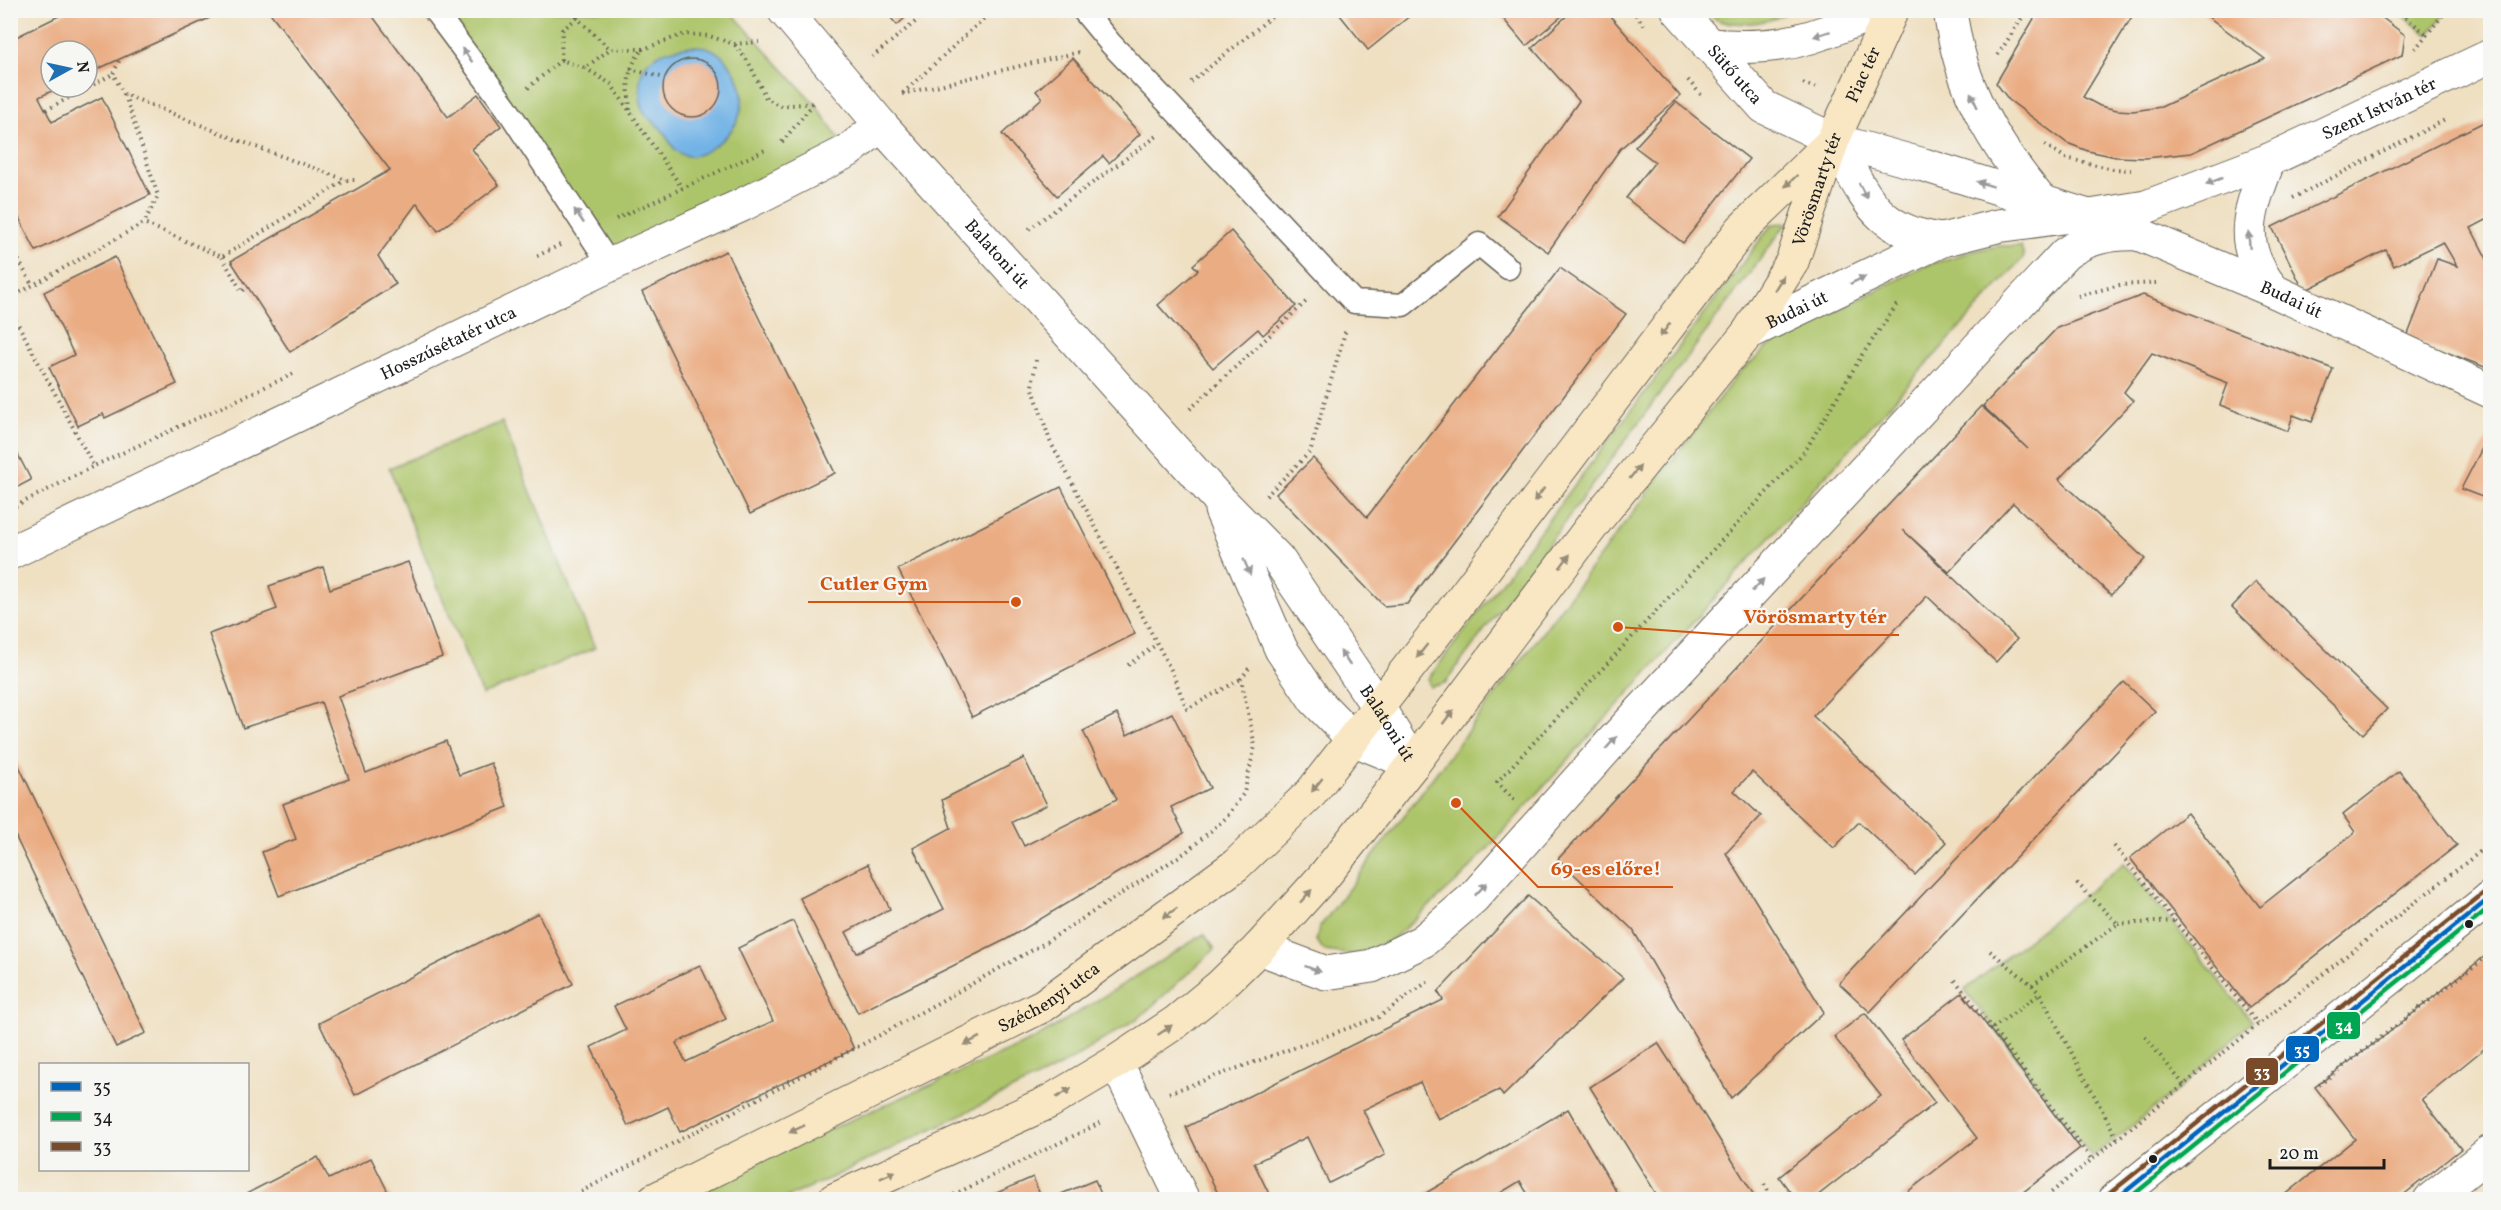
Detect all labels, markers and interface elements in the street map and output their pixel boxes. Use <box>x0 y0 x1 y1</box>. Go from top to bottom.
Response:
one-way arrow <box>1813 29 1831 39</box>
north arrow <box>39 39 99 99</box>
street label: Sütő utca <box>1700 40 1767 111</box>
street label: Piac tér <box>1841 43 1888 107</box>
one-way arrow <box>462 48 474 63</box>
text: N <box>70 60 94 75</box>
street label: Szent István tér <box>2318 72 2441 147</box>
one-way arrow <box>1969 92 1978 109</box>
street label: Vörösmarty tér <box>1787 128 1849 250</box>
one-way arrow <box>1784 174 1799 188</box>
one-way arrow <box>2205 177 2223 186</box>
one-way arrow <box>1976 179 1994 188</box>
one-way arrow <box>1858 182 1868 199</box>
one-way arrow <box>573 207 584 224</box>
street label: Balatoni út <box>958 214 1034 295</box>
one-way arrow <box>2244 230 2254 249</box>
one-way arrow <box>1773 275 1784 291</box>
one-way arrow <box>1849 276 1866 285</box>
street label: Budai út <box>2256 276 2326 326</box>
street label: Budai út <box>1762 285 1833 337</box>
street label: Hosszúsétatér utca <box>377 301 521 387</box>
one-way arrow <box>1660 322 1672 337</box>
one-way arrow <box>1628 464 1641 480</box>
one-way arrow <box>1534 488 1546 503</box>
one-way arrow <box>1559 553 1571 569</box>
one-way arrow <box>1242 558 1252 576</box>
callout: Cutler Gym <box>808 564 940 602</box>
text: Cutler Gym <box>820 571 928 599</box>
one-way arrow <box>1751 577 1765 592</box>
callout: Vörösmarty tér <box>1731 597 1899 635</box>
text: Vörösmarty tér <box>1743 604 1887 632</box>
one-way arrow <box>1416 643 1428 658</box>
one-way arrow <box>1339 651 1351 667</box>
street label: Balatoni út <box>1353 681 1420 767</box>
one-way arrow <box>1442 709 1454 725</box>
one-way arrow <box>1604 736 1617 751</box>
one-way arrow <box>1310 777 1323 793</box>
callout: 69-es előre! <box>1538 849 1673 887</box>
text: 69-es előre! <box>1551 856 1661 884</box>
one-way arrow <box>1474 882 1487 897</box>
one-way arrow <box>1299 889 1312 904</box>
one-way arrow <box>1163 907 1179 919</box>
unlabelled marker <box>2463 918 2475 930</box>
street label: Széchenyi utca <box>994 957 1106 1040</box>
one-way arrow <box>1305 964 1323 974</box>
line badge: 34 <box>2326 1011 2361 1040</box>
text: 34 <box>2335 1016 2353 1038</box>
one-way arrow <box>1156 1024 1172 1036</box>
line badge: 35 <box>2285 1035 2320 1063</box>
one-way arrow <box>963 1037 980 1046</box>
text: 35 <box>2294 1040 2310 1062</box>
line badge: 33 <box>2245 1057 2279 1086</box>
text: 33 <box>2254 1062 2270 1084</box>
legend <box>39 1063 249 1171</box>
text: 35 <box>93 1076 111 1101</box>
one-way arrow <box>1056 1088 1073 1098</box>
text: 34 <box>93 1106 113 1131</box>
one-way arrow <box>789 1124 806 1133</box>
scale bar <box>2270 1132 2384 1170</box>
text: 33 <box>93 1136 111 1161</box>
text: 20 m <box>2279 1142 2319 1167</box>
unlabelled marker <box>2147 1153 2159 1165</box>
one-way arrow <box>879 1171 896 1180</box>

